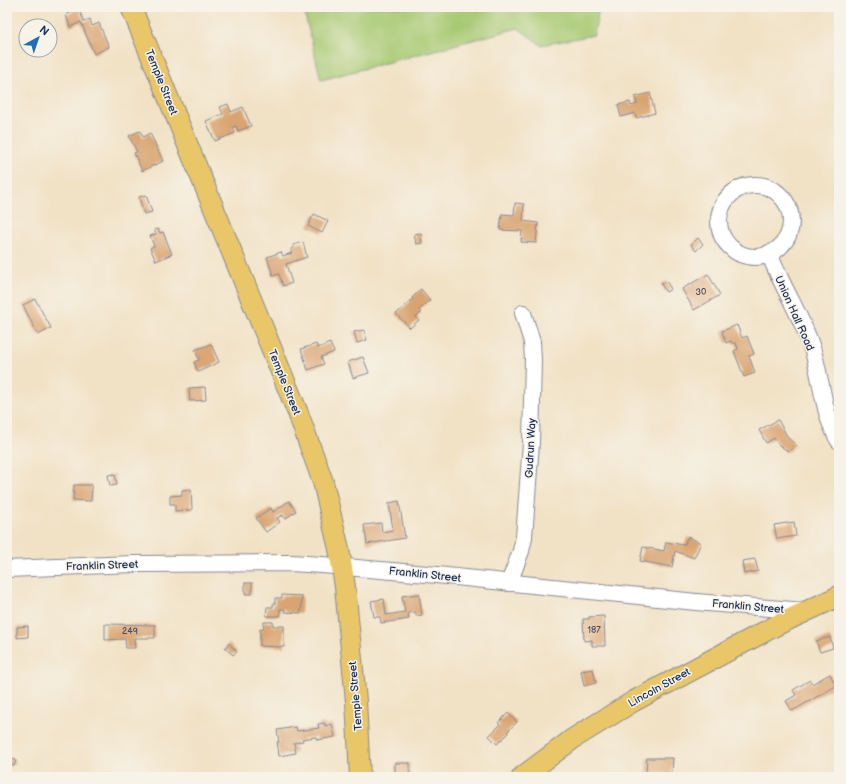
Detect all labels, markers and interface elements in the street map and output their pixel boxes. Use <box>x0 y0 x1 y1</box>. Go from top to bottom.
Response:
north arrow <box>18 18 58 58</box>
text: N <box>37 23 51 38</box>
street label: Temple Street <box>143 48 181 117</box>
street label: Union Hall Road <box>772 274 817 353</box>
house number: 30 <box>696 287 706 298</box>
street label: Temple Street <box>266 348 304 417</box>
street label: Gudrun Way <box>522 418 539 478</box>
street label: Franklin Street <box>66 558 139 573</box>
street label: Franklin Street <box>388 564 462 585</box>
street label: Franklin Street <box>711 597 785 616</box>
house number: 187 <box>587 625 601 636</box>
house number: 249 <box>122 626 138 637</box>
street label: Temple Street <box>346 660 365 731</box>
street label: Lincoln Street <box>626 665 693 710</box>

